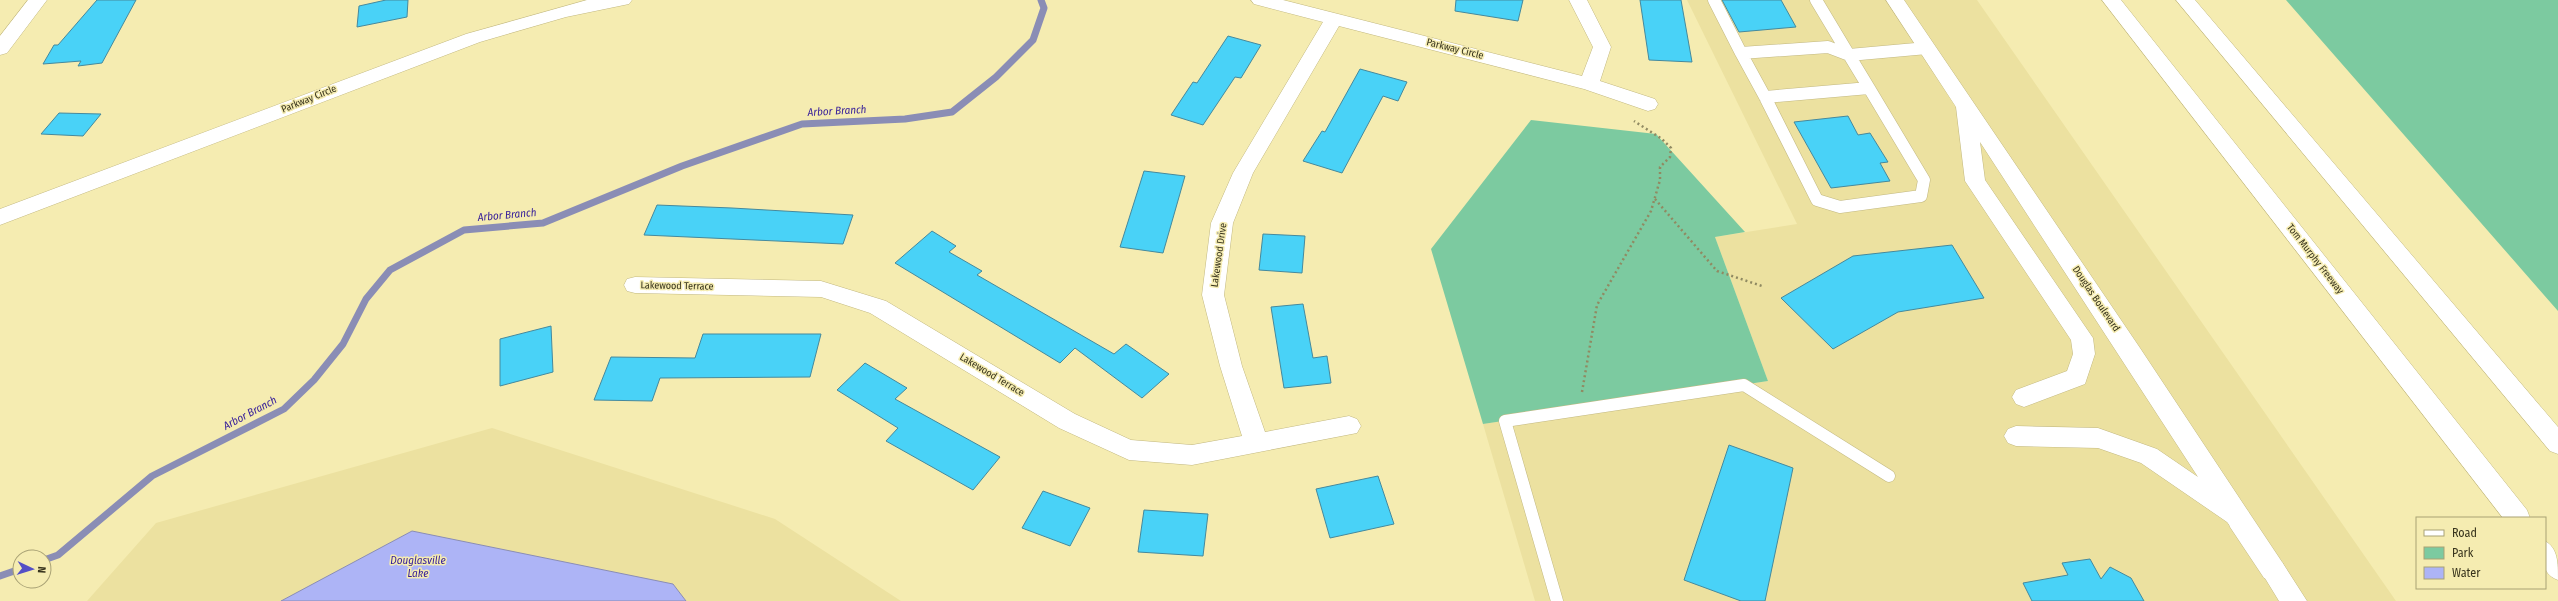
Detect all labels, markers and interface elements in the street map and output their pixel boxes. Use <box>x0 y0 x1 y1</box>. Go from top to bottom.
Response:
street label: Parkway Circle <box>1425 36 1485 62</box>
street label: Parkway Circle <box>280 82 338 115</box>
water label: Arbor Branch <box>806 103 867 119</box>
water label: Arbor Branch <box>476 206 537 224</box>
street label: Lakewood Drive <box>1209 222 1229 288</box>
street label: Tom Murphy Freeway <box>2284 222 2346 297</box>
street label: Douglas Boulevard <box>2070 264 2122 334</box>
street label: Lakewood Terrace <box>640 279 714 293</box>
street label: Lakewood Terrace <box>958 351 1027 399</box>
water label: Arbor Branch <box>220 393 279 433</box>
legend <box>2416 517 2546 589</box>
text: Road <box>2452 526 2477 540</box>
text: Park <box>2452 546 2474 560</box>
north arrow <box>12 549 52 589</box>
water label: Douglasville Lake <box>390 554 446 580</box>
text: N <box>35 566 48 573</box>
text: Water <box>2452 566 2481 580</box>

